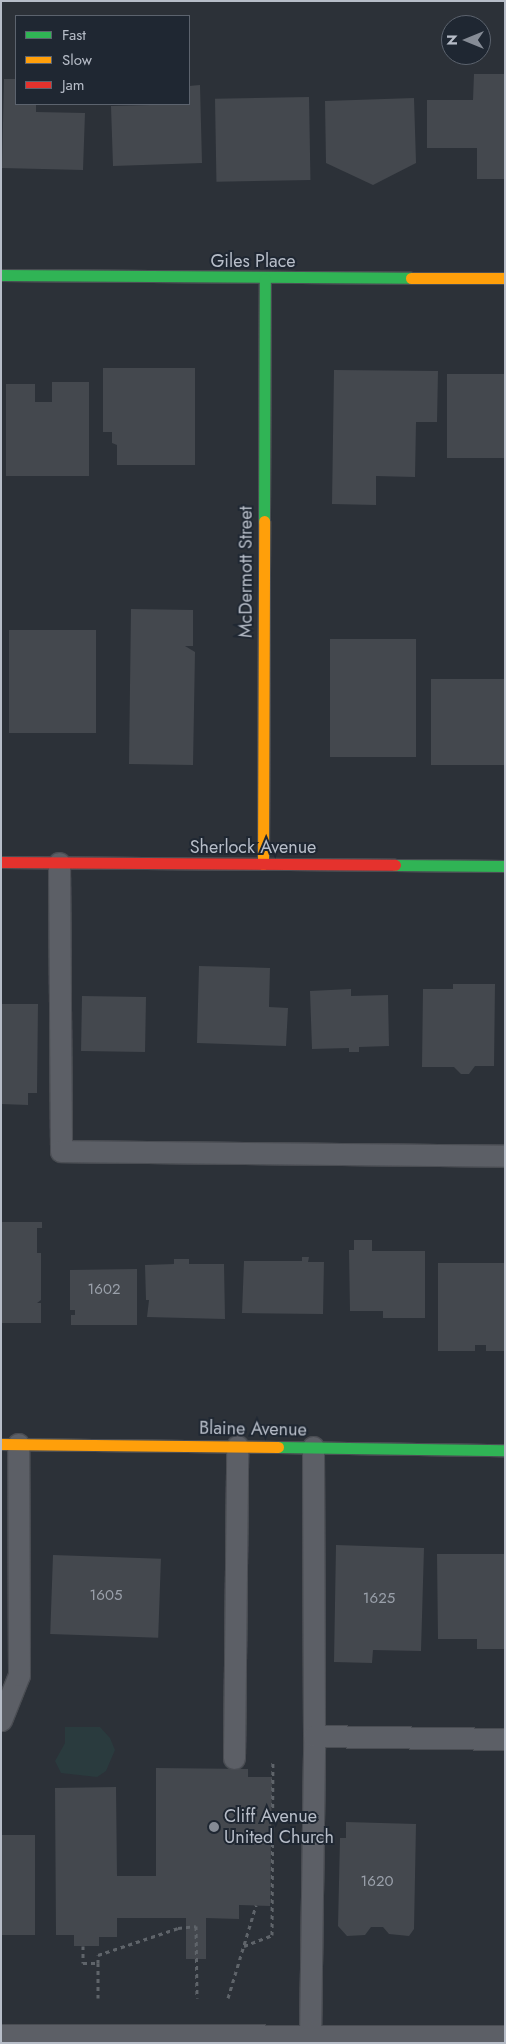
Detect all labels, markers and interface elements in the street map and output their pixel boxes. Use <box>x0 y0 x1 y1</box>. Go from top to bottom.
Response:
legend <box>15 15 190 105</box>
north arrow <box>441 15 491 65</box>
text: Fast <box>62 24 86 46</box>
text: N <box>442 34 462 46</box>
text: Slow <box>62 49 92 71</box>
text: Jam <box>62 74 85 96</box>
street label: Giles Place <box>210 250 296 272</box>
street label: McDermott Street <box>235 506 257 638</box>
street label: Sherlock Avenue <box>190 836 316 858</box>
house number: 1602 <box>88 1281 120 1299</box>
street label: Blaine Avenue <box>199 1417 307 1441</box>
house number: 1605 <box>90 1587 122 1605</box>
house number: 1625 <box>363 1590 395 1608</box>
place label: Cliff Avenue United Church <box>224 1806 334 1848</box>
marker: Cliff Avenue United Church <box>208 1821 220 1833</box>
house number: 1620 <box>361 1873 393 1891</box>

